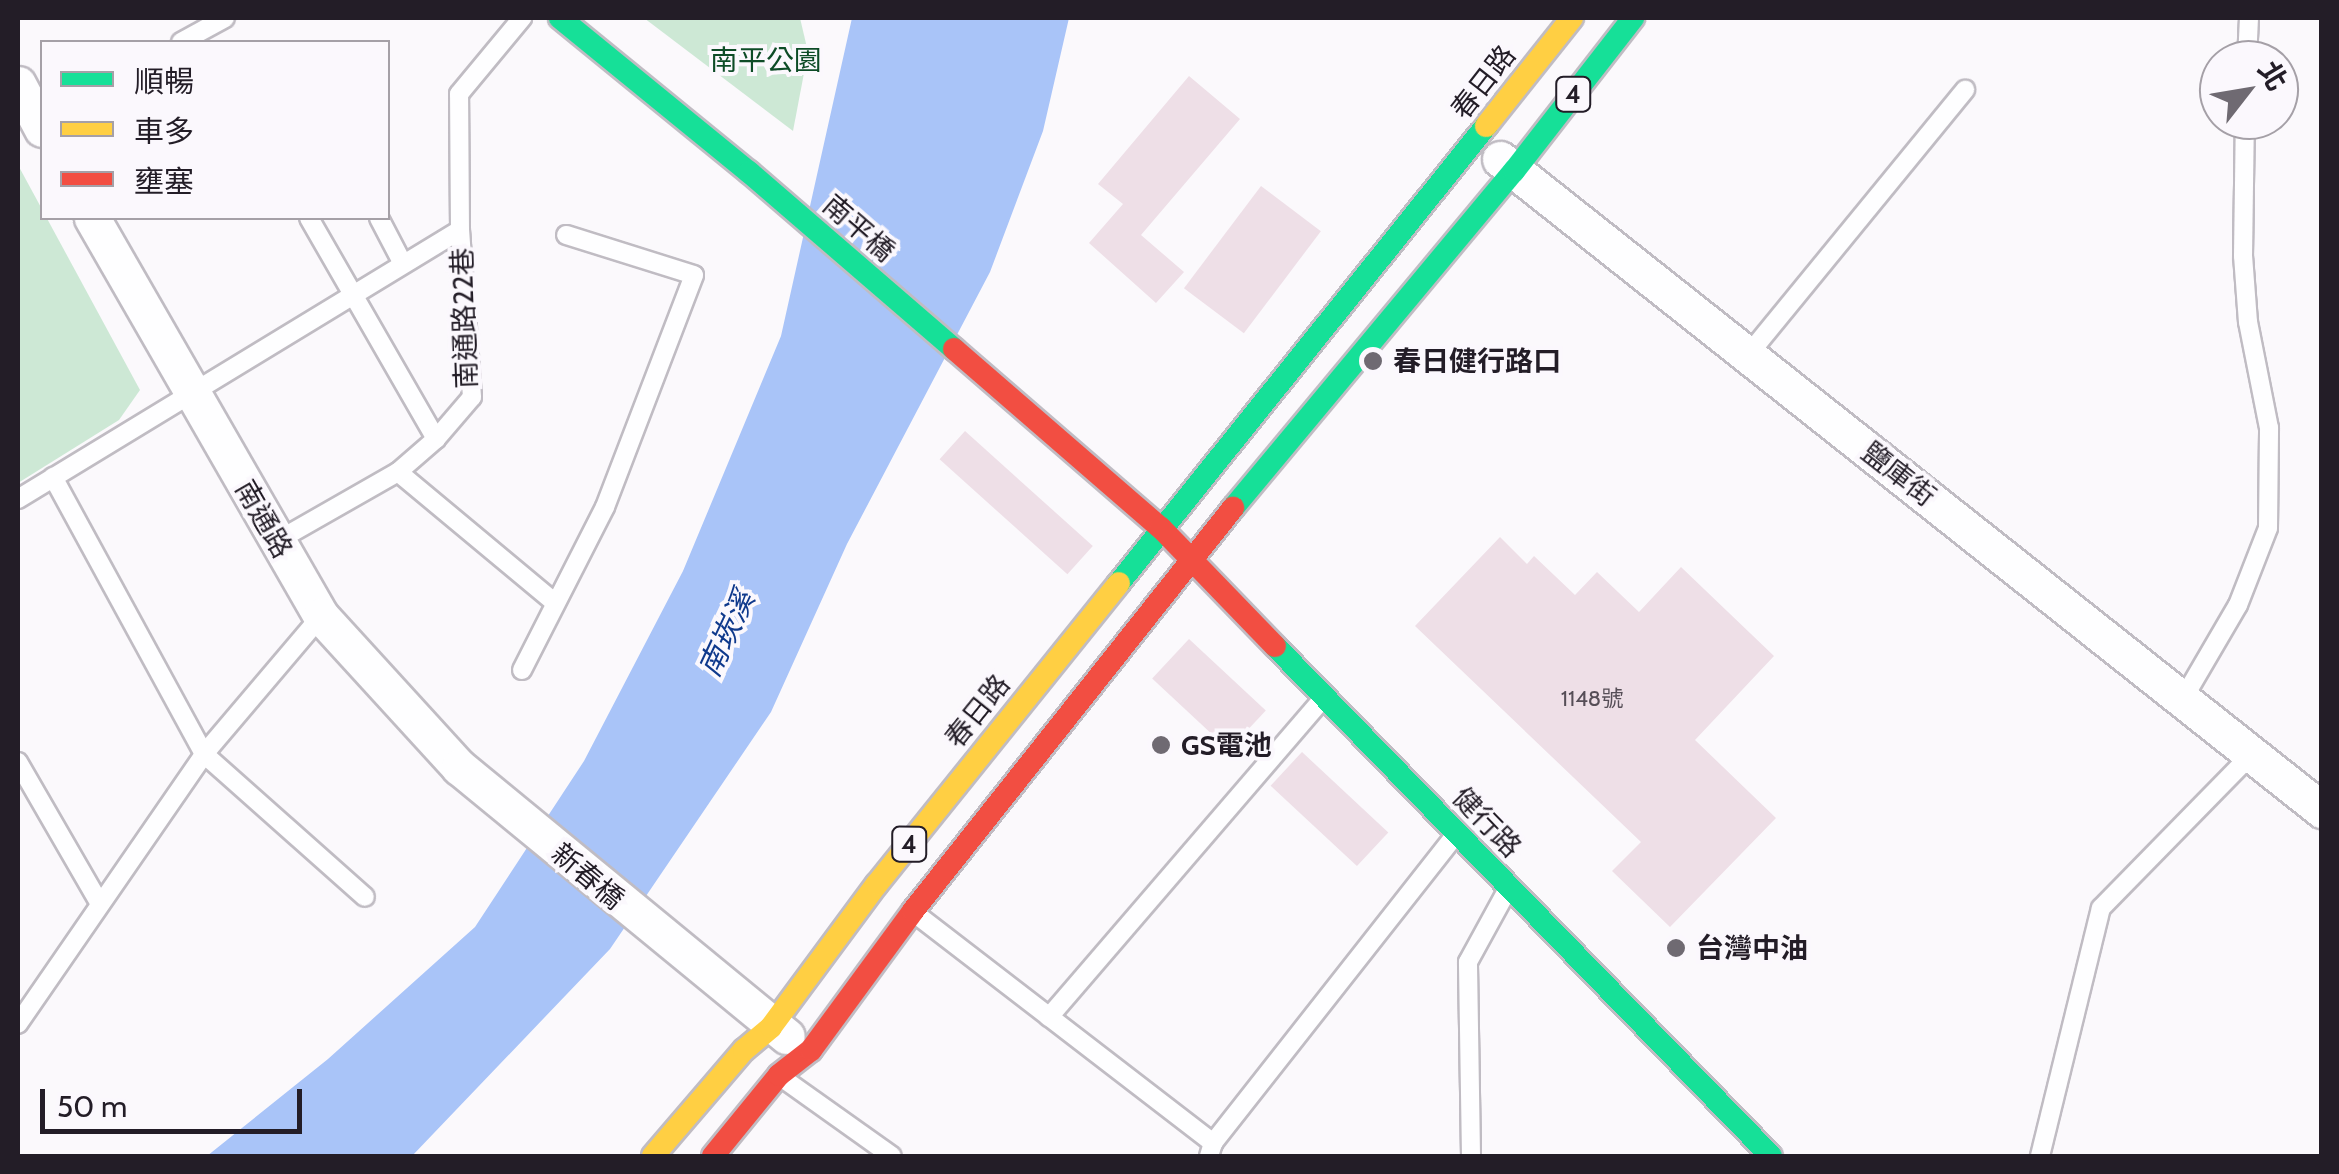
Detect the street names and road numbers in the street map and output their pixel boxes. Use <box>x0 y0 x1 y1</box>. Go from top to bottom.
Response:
street label: 春日路 <box>1444 39 1522 125</box>
road number: 4 <box>1553 74 1593 114</box>
street label: 南平橋 <box>816 188 902 268</box>
street label: 南通路22巷 <box>445 247 483 389</box>
street label: 鹽庫街 <box>1856 435 1942 513</box>
street label: 南通路 <box>228 474 300 564</box>
street label: 春日路 <box>938 668 1016 754</box>
street label: 健行路 <box>1446 780 1528 864</box>
road number: 4 <box>889 824 929 864</box>
street label: 新春橋 <box>545 836 631 916</box>

